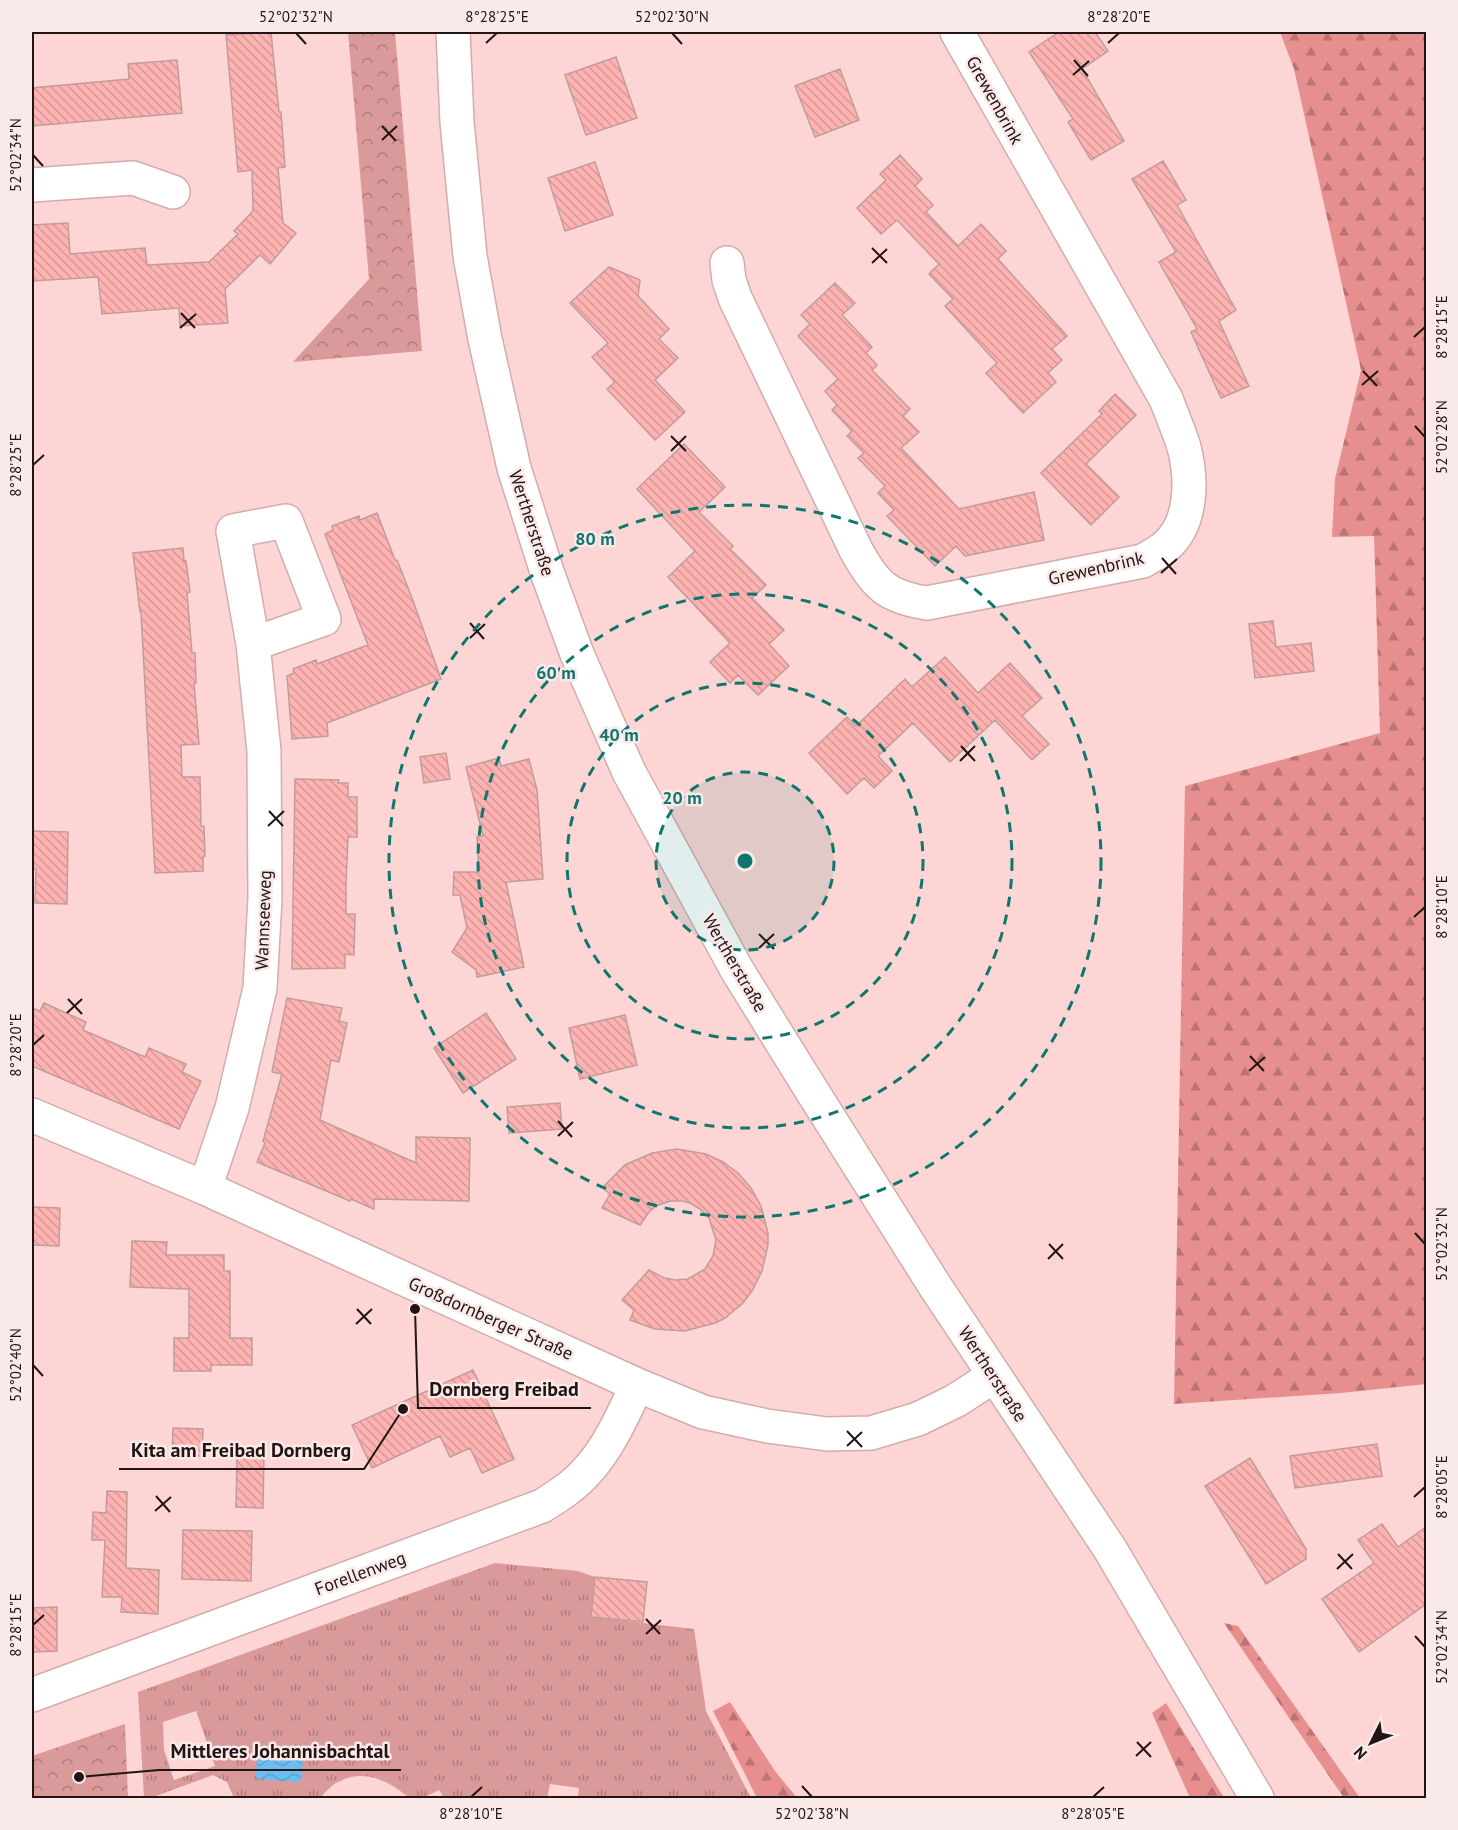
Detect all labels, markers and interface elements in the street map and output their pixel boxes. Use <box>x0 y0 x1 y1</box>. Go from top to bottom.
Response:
text: 52°02'32"N <box>259 7 333 26</box>
text: 8°28'25"E <box>465 7 529 26</box>
text: 52°02'30"N <box>635 7 709 26</box>
text: 8°28'20"E <box>1087 7 1151 26</box>
street label: Grewenbrink <box>961 52 1029 148</box>
text: 52°02'34"N <box>6 118 25 192</box>
text: 8°28'15"E <box>1432 295 1451 359</box>
text: 52°02'28"N <box>1432 400 1451 474</box>
text: 8°28'25"E <box>6 433 25 497</box>
street label: Wertherstraße <box>504 467 560 579</box>
text: 80 m <box>575 527 615 550</box>
street label: Grewenbrink <box>1046 546 1146 590</box>
text: 60 m <box>536 661 576 684</box>
text: 40 m <box>599 723 639 746</box>
text: 20 m <box>662 786 702 809</box>
centre of rings <box>735 851 755 871</box>
street label: Wannseeweg <box>250 870 276 970</box>
text: 8°28'10"E <box>1432 875 1451 939</box>
street label: Wertherstraße <box>698 910 772 1016</box>
text: 8°28'20"E <box>6 1013 25 1077</box>
text: 52°02'32"N <box>1432 1207 1451 1281</box>
street label: Großdornberger Straße <box>405 1271 577 1365</box>
street label: Wertherstraße <box>953 1322 1033 1426</box>
text: 52°02'40"N <box>6 1328 25 1402</box>
callout: Dornberg Freibad <box>418 1370 591 1408</box>
text: Dornberg Freibad <box>429 1376 579 1402</box>
callout: Kita am Freibad Dornberg <box>119 1431 364 1469</box>
text: Kita am Freibad Dornberg <box>131 1437 351 1463</box>
text: 8°28'05"E <box>1432 1455 1451 1519</box>
street label: Forellenweg <box>311 1546 409 1600</box>
text: 8°28'15"E <box>6 1593 25 1657</box>
text: 52°02'34"N <box>1432 1610 1451 1684</box>
north arrow <box>1341 1713 1401 1773</box>
callout: Mittleres Johannisbachtal <box>159 1732 401 1770</box>
text: Mittleres Johannisbachtal <box>171 1738 389 1764</box>
text: N <box>1349 1743 1371 1764</box>
text: 8°28'10"E <box>439 1804 503 1823</box>
text: 52°02'38"N <box>775 1804 849 1823</box>
text: 8°28'05"E <box>1061 1804 1125 1823</box>

